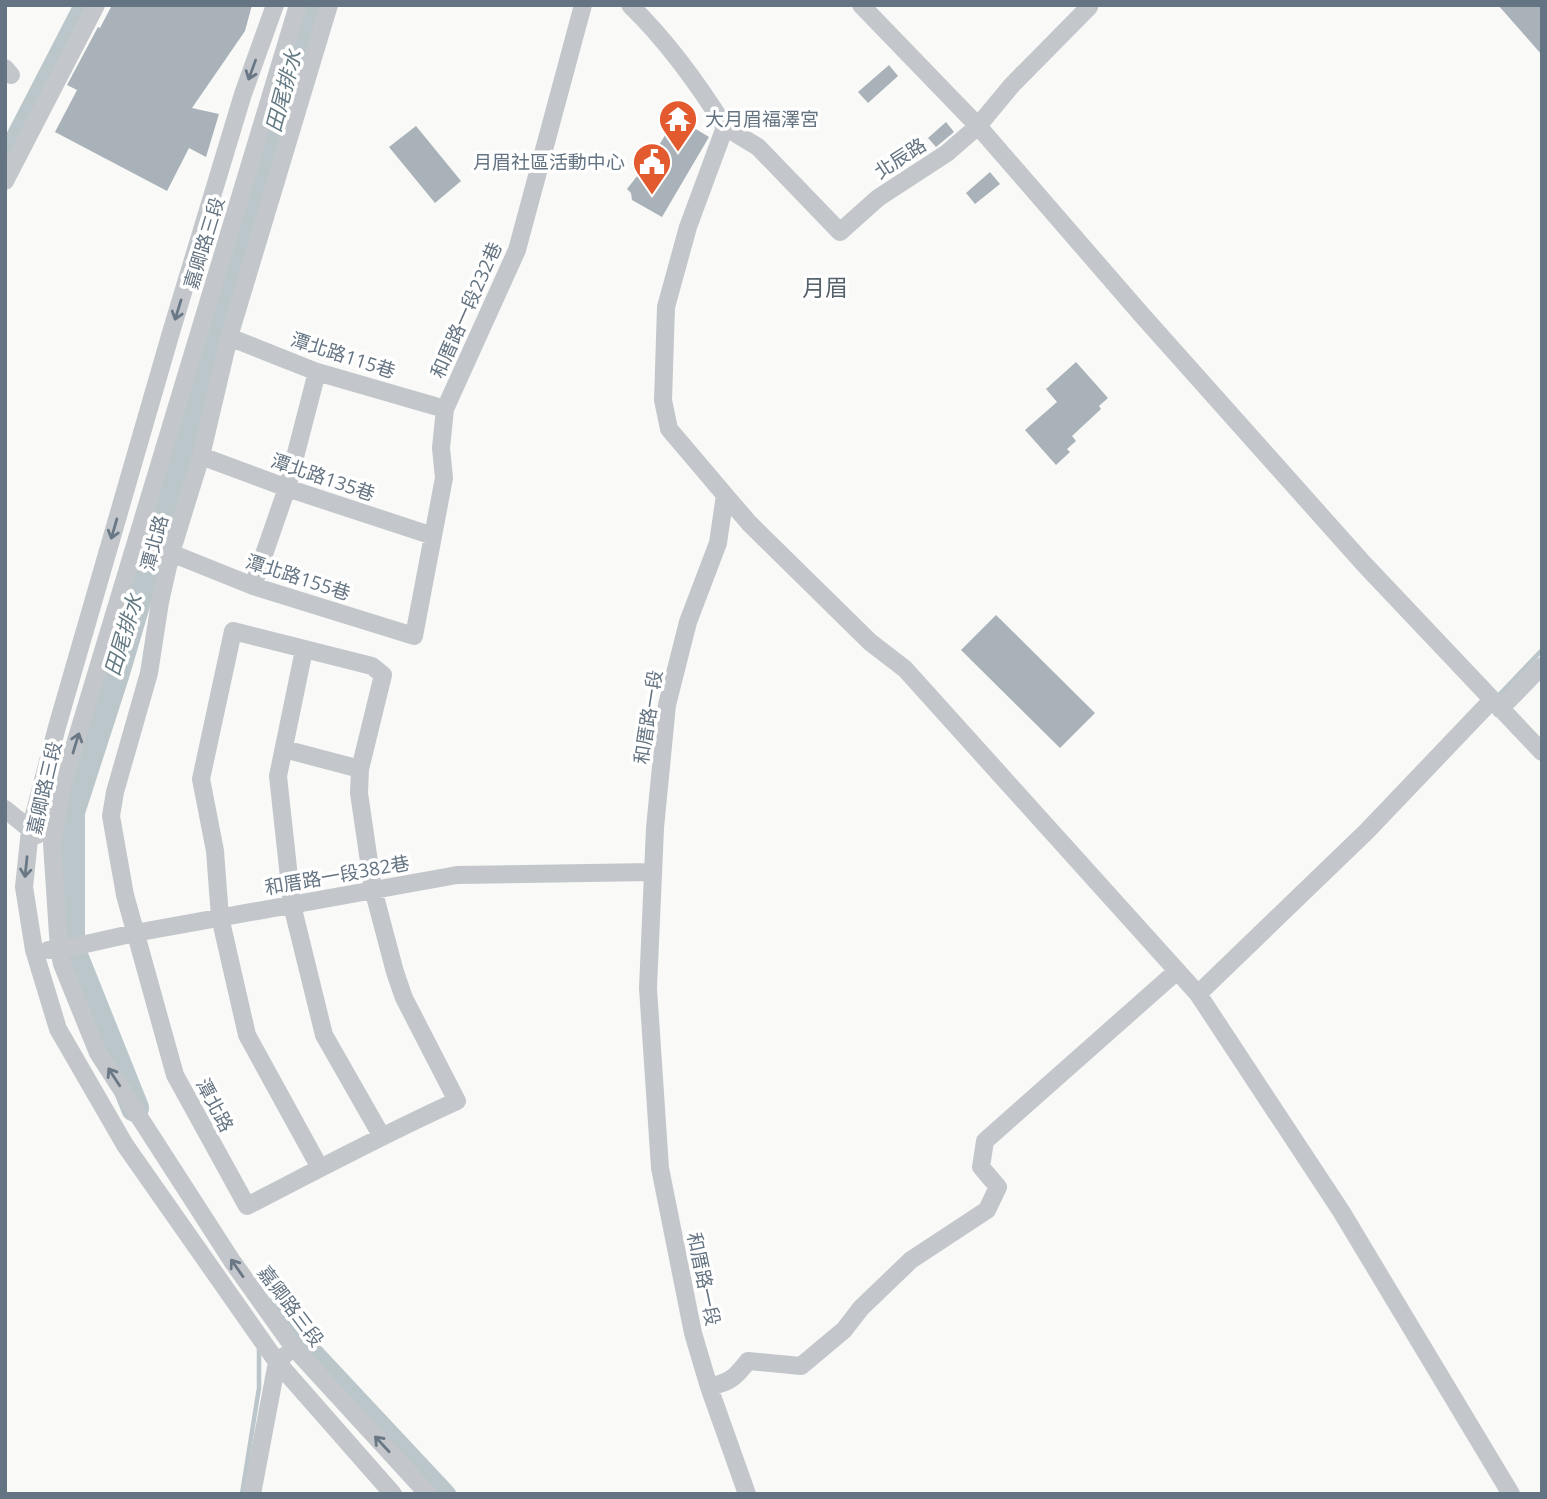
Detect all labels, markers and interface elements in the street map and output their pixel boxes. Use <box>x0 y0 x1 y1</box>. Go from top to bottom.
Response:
water label: 田尾排水 <box>259 46 308 135</box>
one-way arrow <box>245 58 257 80</box>
temple icon: 大月眉福澤宮 <box>657 98 699 153</box>
place label: 大月眉福澤宮 <box>705 106 819 132</box>
street label: 北辰路 <box>869 132 931 184</box>
public building icon: 月眉社區活動中心 <box>631 141 673 196</box>
place label: 月眉社區活動中心 <box>473 149 625 175</box>
street label: 嘉卿路三段 <box>178 194 230 292</box>
street label: 和厝路一段232巷 <box>424 238 508 382</box>
district label: 月眉 <box>802 271 848 303</box>
one-way arrow <box>170 299 183 321</box>
street label: 潭北路115巷 <box>287 326 399 384</box>
street label: 潭北路135巷 <box>267 447 379 507</box>
street label: 潭北路 <box>134 512 174 574</box>
one-way arrow <box>107 518 120 540</box>
street label: 潭北路155巷 <box>242 548 354 606</box>
water label: 田尾排水 <box>97 589 149 679</box>
street label: 和厝路一段 <box>628 668 668 766</box>
one-way arrow <box>70 732 83 754</box>
street label: 嘉卿路三段 <box>21 739 67 837</box>
street label: 和厝路一段382巷 <box>263 849 411 901</box>
one-way arrow <box>20 855 33 878</box>
one-way arrow <box>107 1068 121 1088</box>
street label: 潭北路 <box>190 1074 240 1136</box>
street label: 和厝路一段 <box>681 1230 727 1328</box>
one-way arrow <box>230 1259 245 1278</box>
street label: 嘉卿路三段 <box>252 1260 330 1352</box>
one-way arrow <box>374 1435 390 1453</box>

